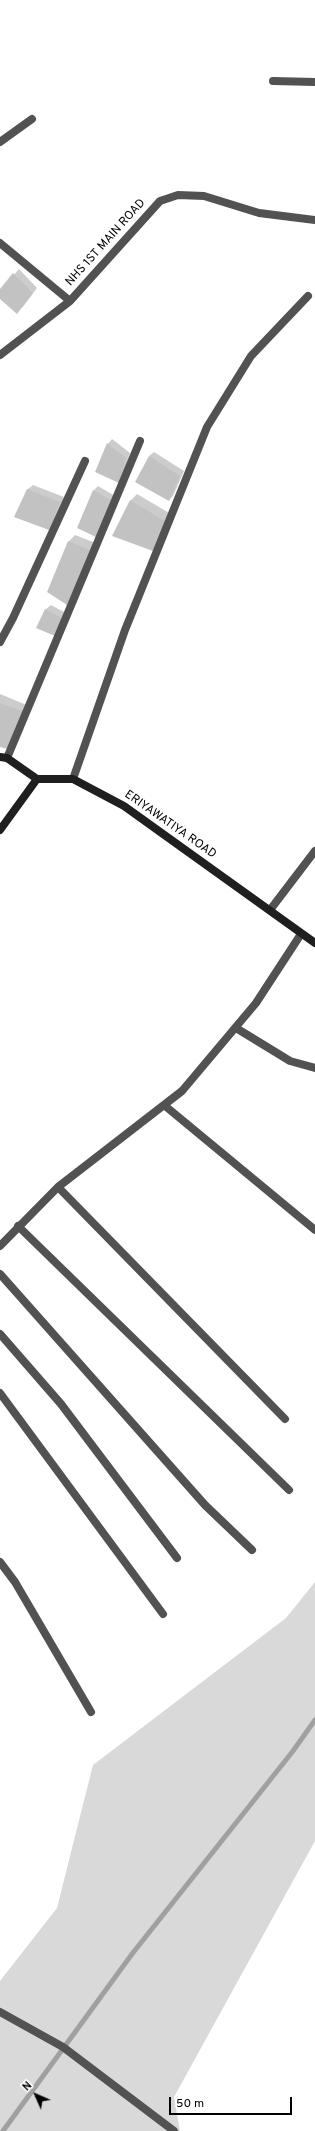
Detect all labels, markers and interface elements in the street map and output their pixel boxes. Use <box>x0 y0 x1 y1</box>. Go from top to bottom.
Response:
street label: NHS 1ST MAIN ROAD <box>63 196 149 290</box>
street label: ERIYAWATIYA ROAD <box>121 788 219 862</box>
north arrow <box>16 2075 56 2115</box>
text: N <box>20 2079 35 2094</box>
scale bar <box>171 2089 294 2115</box>
text: 50 m <box>176 2096 204 2112</box>

